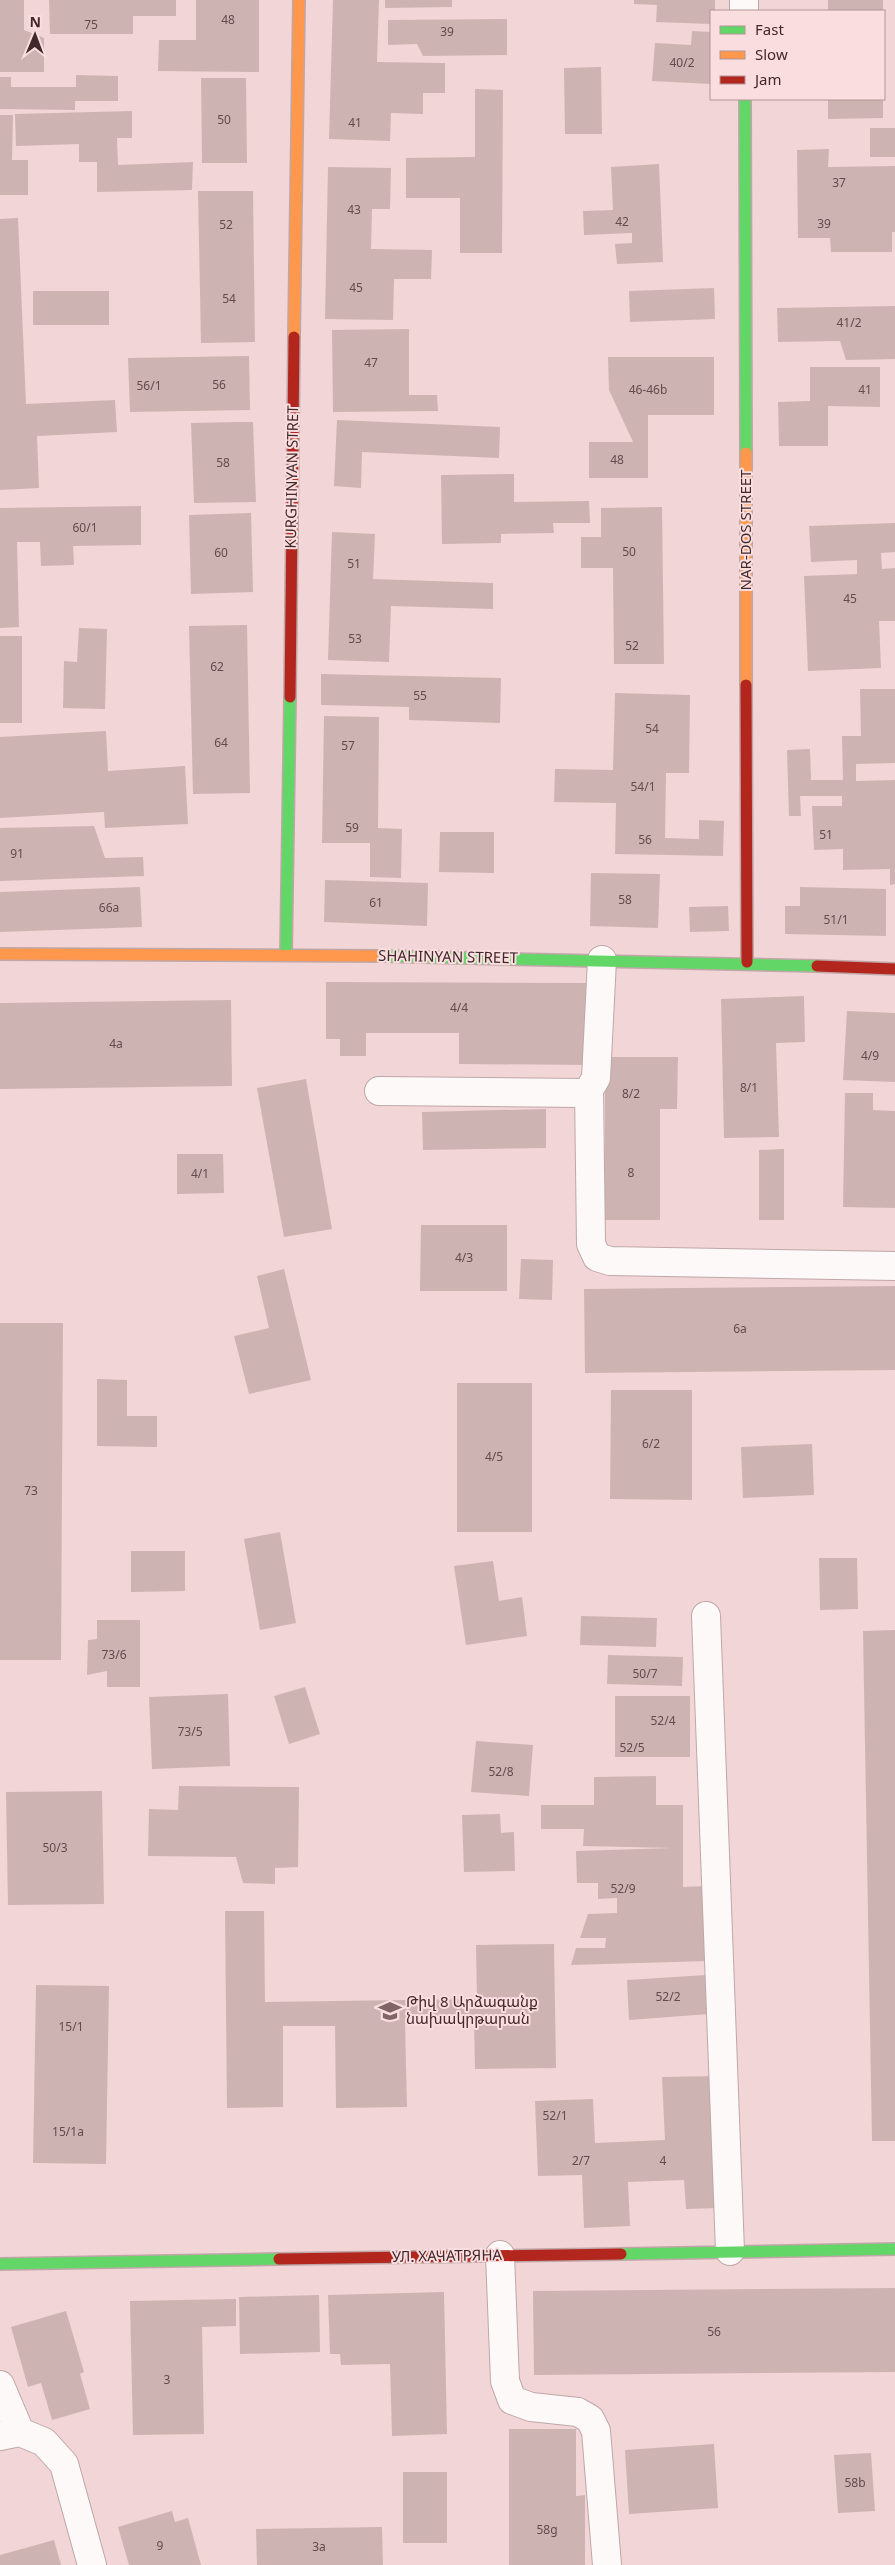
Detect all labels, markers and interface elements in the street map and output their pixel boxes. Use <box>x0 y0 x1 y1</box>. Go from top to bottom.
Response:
north arrow <box>10 10 60 60</box>
legend <box>710 10 885 100</box>
house number: 48 <box>221 11 235 28</box>
text: N <box>29 12 41 31</box>
house number: 75 <box>84 16 98 33</box>
text: Fast <box>755 19 784 39</box>
house number: 39 <box>440 23 454 40</box>
text: Slow <box>755 44 788 64</box>
house number: 40/2 <box>669 54 695 71</box>
text: Jam <box>753 69 782 89</box>
house number: 50 <box>217 111 231 128</box>
house number: 41 <box>348 114 362 131</box>
house number: 37 <box>832 174 846 191</box>
house number: 43 <box>347 201 361 218</box>
house number: 42 <box>615 213 629 230</box>
house number: 39 <box>817 215 831 232</box>
house number: 52 <box>219 216 233 233</box>
house number: 45 <box>349 279 363 296</box>
house number: 54 <box>222 290 236 307</box>
house number: 41/2 <box>836 314 862 331</box>
house number: 47 <box>364 354 378 371</box>
house number: 56 <box>212 376 226 393</box>
house number: 56/1 <box>136 377 162 394</box>
house number: 46-46b <box>629 381 667 398</box>
house number: 41 <box>858 381 872 398</box>
street label: KURGHINYAN STRET <box>280 405 302 549</box>
house number: 48 <box>610 451 624 468</box>
house number: 58 <box>216 454 230 471</box>
street label: NAR-DOS STREET <box>735 469 755 590</box>
house number: 60/1 <box>72 519 98 536</box>
house number: 50 <box>622 543 636 560</box>
house number: 60 <box>214 544 228 561</box>
house number: 51 <box>347 555 361 572</box>
house number: 45 <box>843 590 857 607</box>
house number: 53 <box>348 630 362 647</box>
house number: 52 <box>625 637 639 654</box>
house number: 62 <box>210 658 224 675</box>
house number: 55 <box>413 687 427 704</box>
house number: 54 <box>645 720 659 737</box>
house number: 64 <box>214 734 228 751</box>
house number: 57 <box>341 737 355 754</box>
house number: 54/1 <box>630 778 656 795</box>
house number: 59 <box>345 819 359 836</box>
house number: 51 <box>819 826 833 843</box>
house number: 56 <box>638 831 652 848</box>
house number: 91 <box>10 845 24 862</box>
house number: 58 <box>618 891 632 908</box>
house number: 61 <box>369 894 383 911</box>
house number: 66a <box>99 899 119 916</box>
house number: 51/1 <box>823 911 849 928</box>
street label: SHAHINYAN STREET <box>378 945 519 967</box>
house number: 4/4 <box>450 999 468 1016</box>
house number: 4a <box>109 1035 123 1052</box>
house number: 4/9 <box>861 1047 879 1064</box>
house number: 8/1 <box>740 1079 758 1096</box>
house number: 8/2 <box>622 1085 640 1102</box>
house number: 8 <box>628 1164 635 1181</box>
house number: 4/1 <box>191 1165 209 1182</box>
house number: 4/3 <box>455 1249 473 1266</box>
house number: 6a <box>733 1320 747 1337</box>
house number: 6/2 <box>642 1435 660 1452</box>
house number: 4/5 <box>485 1448 503 1465</box>
house number: 73 <box>24 1482 38 1499</box>
house number: 73/6 <box>101 1646 127 1663</box>
house number: 50/7 <box>632 1665 658 1682</box>
house number: 52/4 <box>650 1712 676 1729</box>
house number: 73/5 <box>177 1723 203 1740</box>
house number: 52/5 <box>619 1739 645 1756</box>
house number: 52/8 <box>488 1763 514 1780</box>
house number: 50/3 <box>42 1839 68 1856</box>
house number: 52/9 <box>610 1880 636 1897</box>
house number: 52/2 <box>655 1988 681 2005</box>
place label: Թիվ 8 Արձագանք նախակրթարան <box>406 1991 538 2028</box>
school or university icon: Թիվ 8 Արձագանք նախակրթարան <box>377 1998 403 2024</box>
house number: 15/1 <box>58 2018 84 2035</box>
house number: 52/1 <box>542 2107 568 2124</box>
house number: 15/1a <box>52 2123 84 2140</box>
house number: 2/7 <box>572 2152 590 2169</box>
house number: 4 <box>660 2152 667 2169</box>
street label: УЛ. ХАЧАТРЯНА <box>392 2244 503 2266</box>
house number: 56 <box>707 2323 721 2340</box>
house number: 3 <box>164 2371 171 2388</box>
house number: 58b <box>844 2474 866 2491</box>
house number: 58g <box>536 2521 558 2538</box>
house number: 9 <box>157 2537 164 2554</box>
house number: 3a <box>312 2538 326 2555</box>

